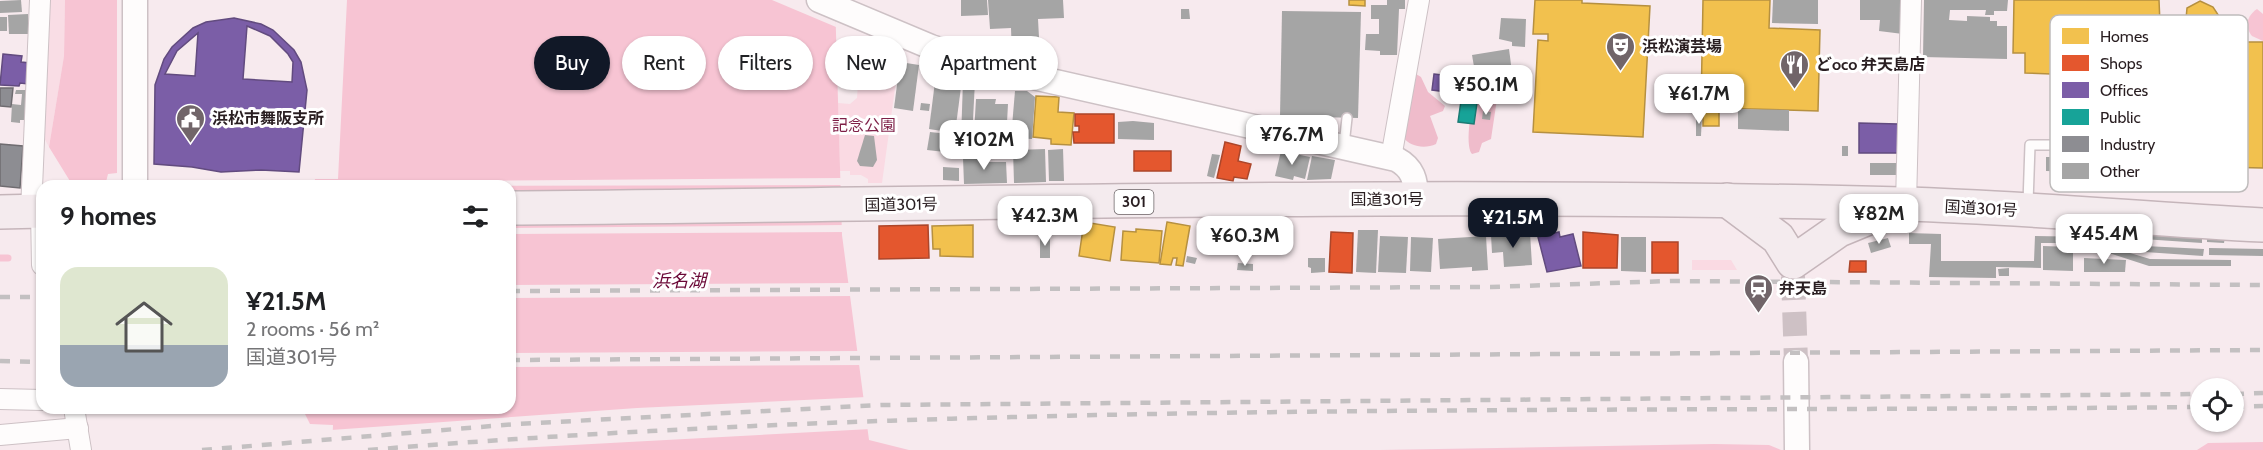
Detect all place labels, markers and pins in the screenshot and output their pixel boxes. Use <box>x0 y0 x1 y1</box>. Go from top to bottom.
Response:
theatre icon: 浜松演芸場 <box>1605 30 1637 72</box>
place label: 浜松演芸場 <box>1642 37 1722 56</box>
restaurant icon: どoco 弁天島店 <box>1779 48 1811 90</box>
place label: どoco 弁天島店 <box>1816 55 1925 74</box>
pin: ¥50.1M <box>1437 65 1535 116</box>
pin: ¥61.7M <box>1650 74 1748 125</box>
public building icon: 浜松市舞阪支所 <box>175 102 207 144</box>
place label: 浜松市舞阪支所 <box>212 109 324 128</box>
pin: ¥76.7M <box>1243 115 1341 166</box>
pin: ¥102M <box>942 120 1026 171</box>
pin: ¥82M <box>1843 194 1915 245</box>
pin: ¥42.3M <box>996 196 1094 247</box>
pin: ¥21.5M <box>1464 198 1562 249</box>
pin: ¥45.4M <box>2055 214 2153 265</box>
pin: ¥60.3M <box>1196 216 1294 267</box>
station icon: 弁天島 <box>1742 272 1774 314</box>
place label: 弁天島 <box>1779 279 1827 298</box>

